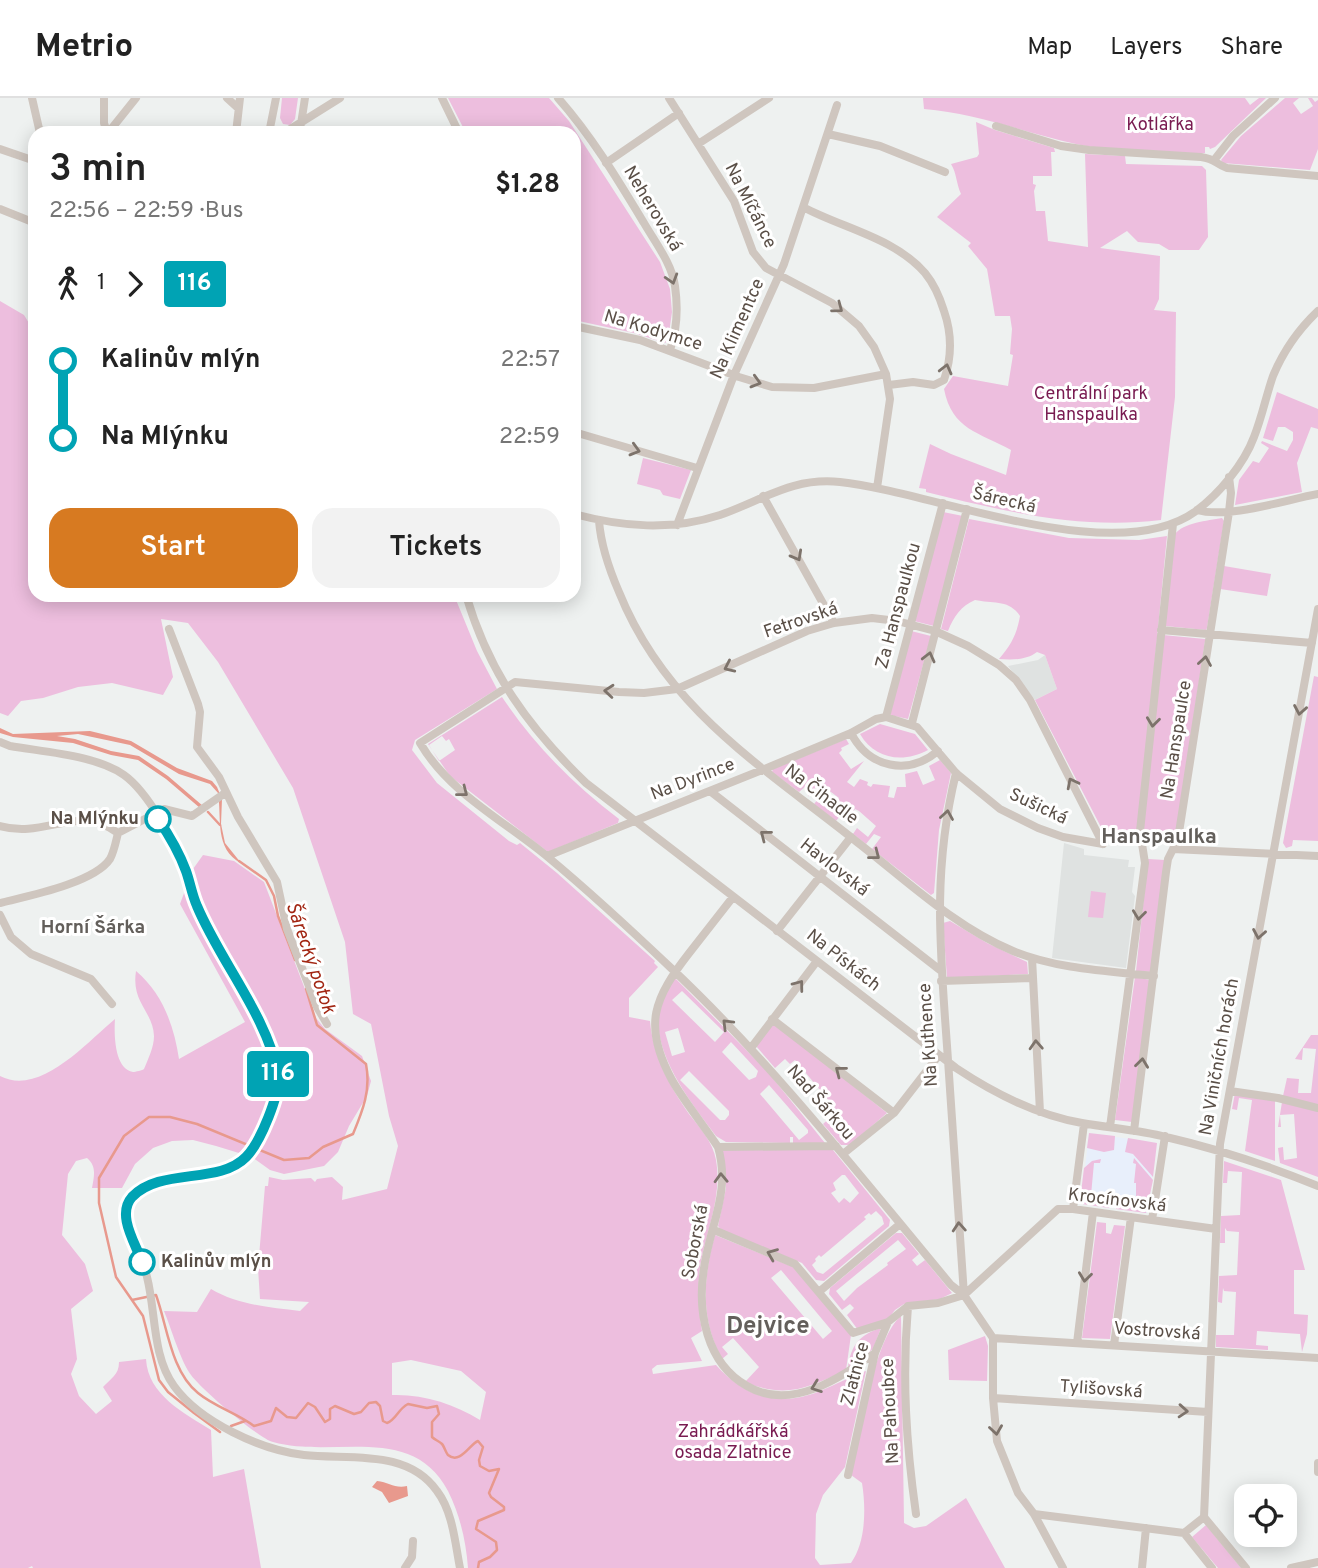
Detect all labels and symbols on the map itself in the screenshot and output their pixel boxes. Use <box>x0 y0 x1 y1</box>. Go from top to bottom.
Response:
park label: Kotlářka <box>1126 114 1194 137</box>
street label: Na Míčánce <box>719 160 781 252</box>
street label: Neherovská <box>618 162 686 256</box>
one-way arrow <box>663 273 678 285</box>
street label: Na Klimentce <box>706 275 770 383</box>
one-way arrow <box>831 300 843 312</box>
street label: Na Kodymce <box>601 305 705 357</box>
one-way arrow <box>938 363 952 375</box>
one-way arrow <box>749 374 761 389</box>
park label: Centrální park Hanspaulka <box>1034 383 1148 427</box>
one-way arrow <box>629 442 641 457</box>
street label: Šárecká <box>970 481 1039 519</box>
street label: Za Hanspaulkou <box>871 540 927 672</box>
one-way arrow <box>789 549 802 561</box>
street label: Fetrovská <box>761 598 841 644</box>
one-way arrow <box>921 651 935 663</box>
one-way arrow <box>1197 655 1212 667</box>
one-way arrow <box>724 658 736 672</box>
street label: Na Hanspaulce <box>1156 679 1198 801</box>
one-way arrow <box>603 684 614 699</box>
one-way arrow <box>1293 704 1308 716</box>
one-way arrow <box>1145 716 1160 728</box>
street label: Na Dyrince <box>648 753 738 807</box>
street label: Na Čihadle <box>779 758 864 830</box>
one-way arrow <box>1067 778 1081 791</box>
street label: Sušická <box>1005 783 1071 831</box>
one-way arrow <box>455 784 467 797</box>
marker: Na Mlýnku <box>145 806 171 832</box>
place label: Na Mlýnku <box>50 808 139 831</box>
one-way arrow <box>939 809 954 821</box>
district label: Hanspaulka <box>1101 824 1217 851</box>
one-way arrow <box>761 830 773 843</box>
street label: Havlovská <box>795 834 873 902</box>
one-way arrow <box>867 847 879 860</box>
water label: Šárecký potok <box>280 899 341 1017</box>
one-way arrow <box>1131 909 1146 921</box>
district label: Horní Šárka <box>41 915 145 940</box>
street label: Na Pískách <box>801 925 885 997</box>
one-way arrow <box>1252 928 1267 940</box>
street label: Na Viničních horách <box>1195 977 1245 1137</box>
one-way arrow <box>790 980 803 992</box>
street label: Na Kuthence <box>914 982 944 1088</box>
one-way arrow <box>723 1019 736 1032</box>
one-way arrow <box>1029 1039 1044 1050</box>
line badge: 116 <box>238 1051 318 1097</box>
one-way arrow <box>1135 1057 1150 1069</box>
street label: Nad Šárkou <box>781 1059 861 1146</box>
one-way arrow <box>835 1066 847 1079</box>
one-way arrow <box>713 1172 729 1183</box>
street label: Krocínovská <box>1066 1184 1168 1218</box>
street label: Soborská <box>678 1203 714 1281</box>
one-way arrow <box>952 1221 967 1232</box>
one-way arrow <box>766 1248 779 1262</box>
marker: Kalinův mlýn <box>129 1249 155 1275</box>
place label: Kalinův mlýn <box>161 1251 271 1274</box>
one-way arrow <box>1078 1272 1093 1283</box>
district label: Dejvice <box>726 1312 810 1342</box>
street label: Vostrovská <box>1113 1317 1201 1347</box>
street label: Zlatnice <box>836 1340 876 1408</box>
street label: Na Pahoubce <box>877 1357 905 1465</box>
street label: Tylišovská <box>1059 1376 1143 1404</box>
one-way arrow <box>811 1379 823 1393</box>
one-way arrow <box>1178 1403 1189 1418</box>
park label: Zahrádkářská osada Zlatnice <box>675 1421 791 1465</box>
one-way arrow <box>988 1424 1003 1436</box>

